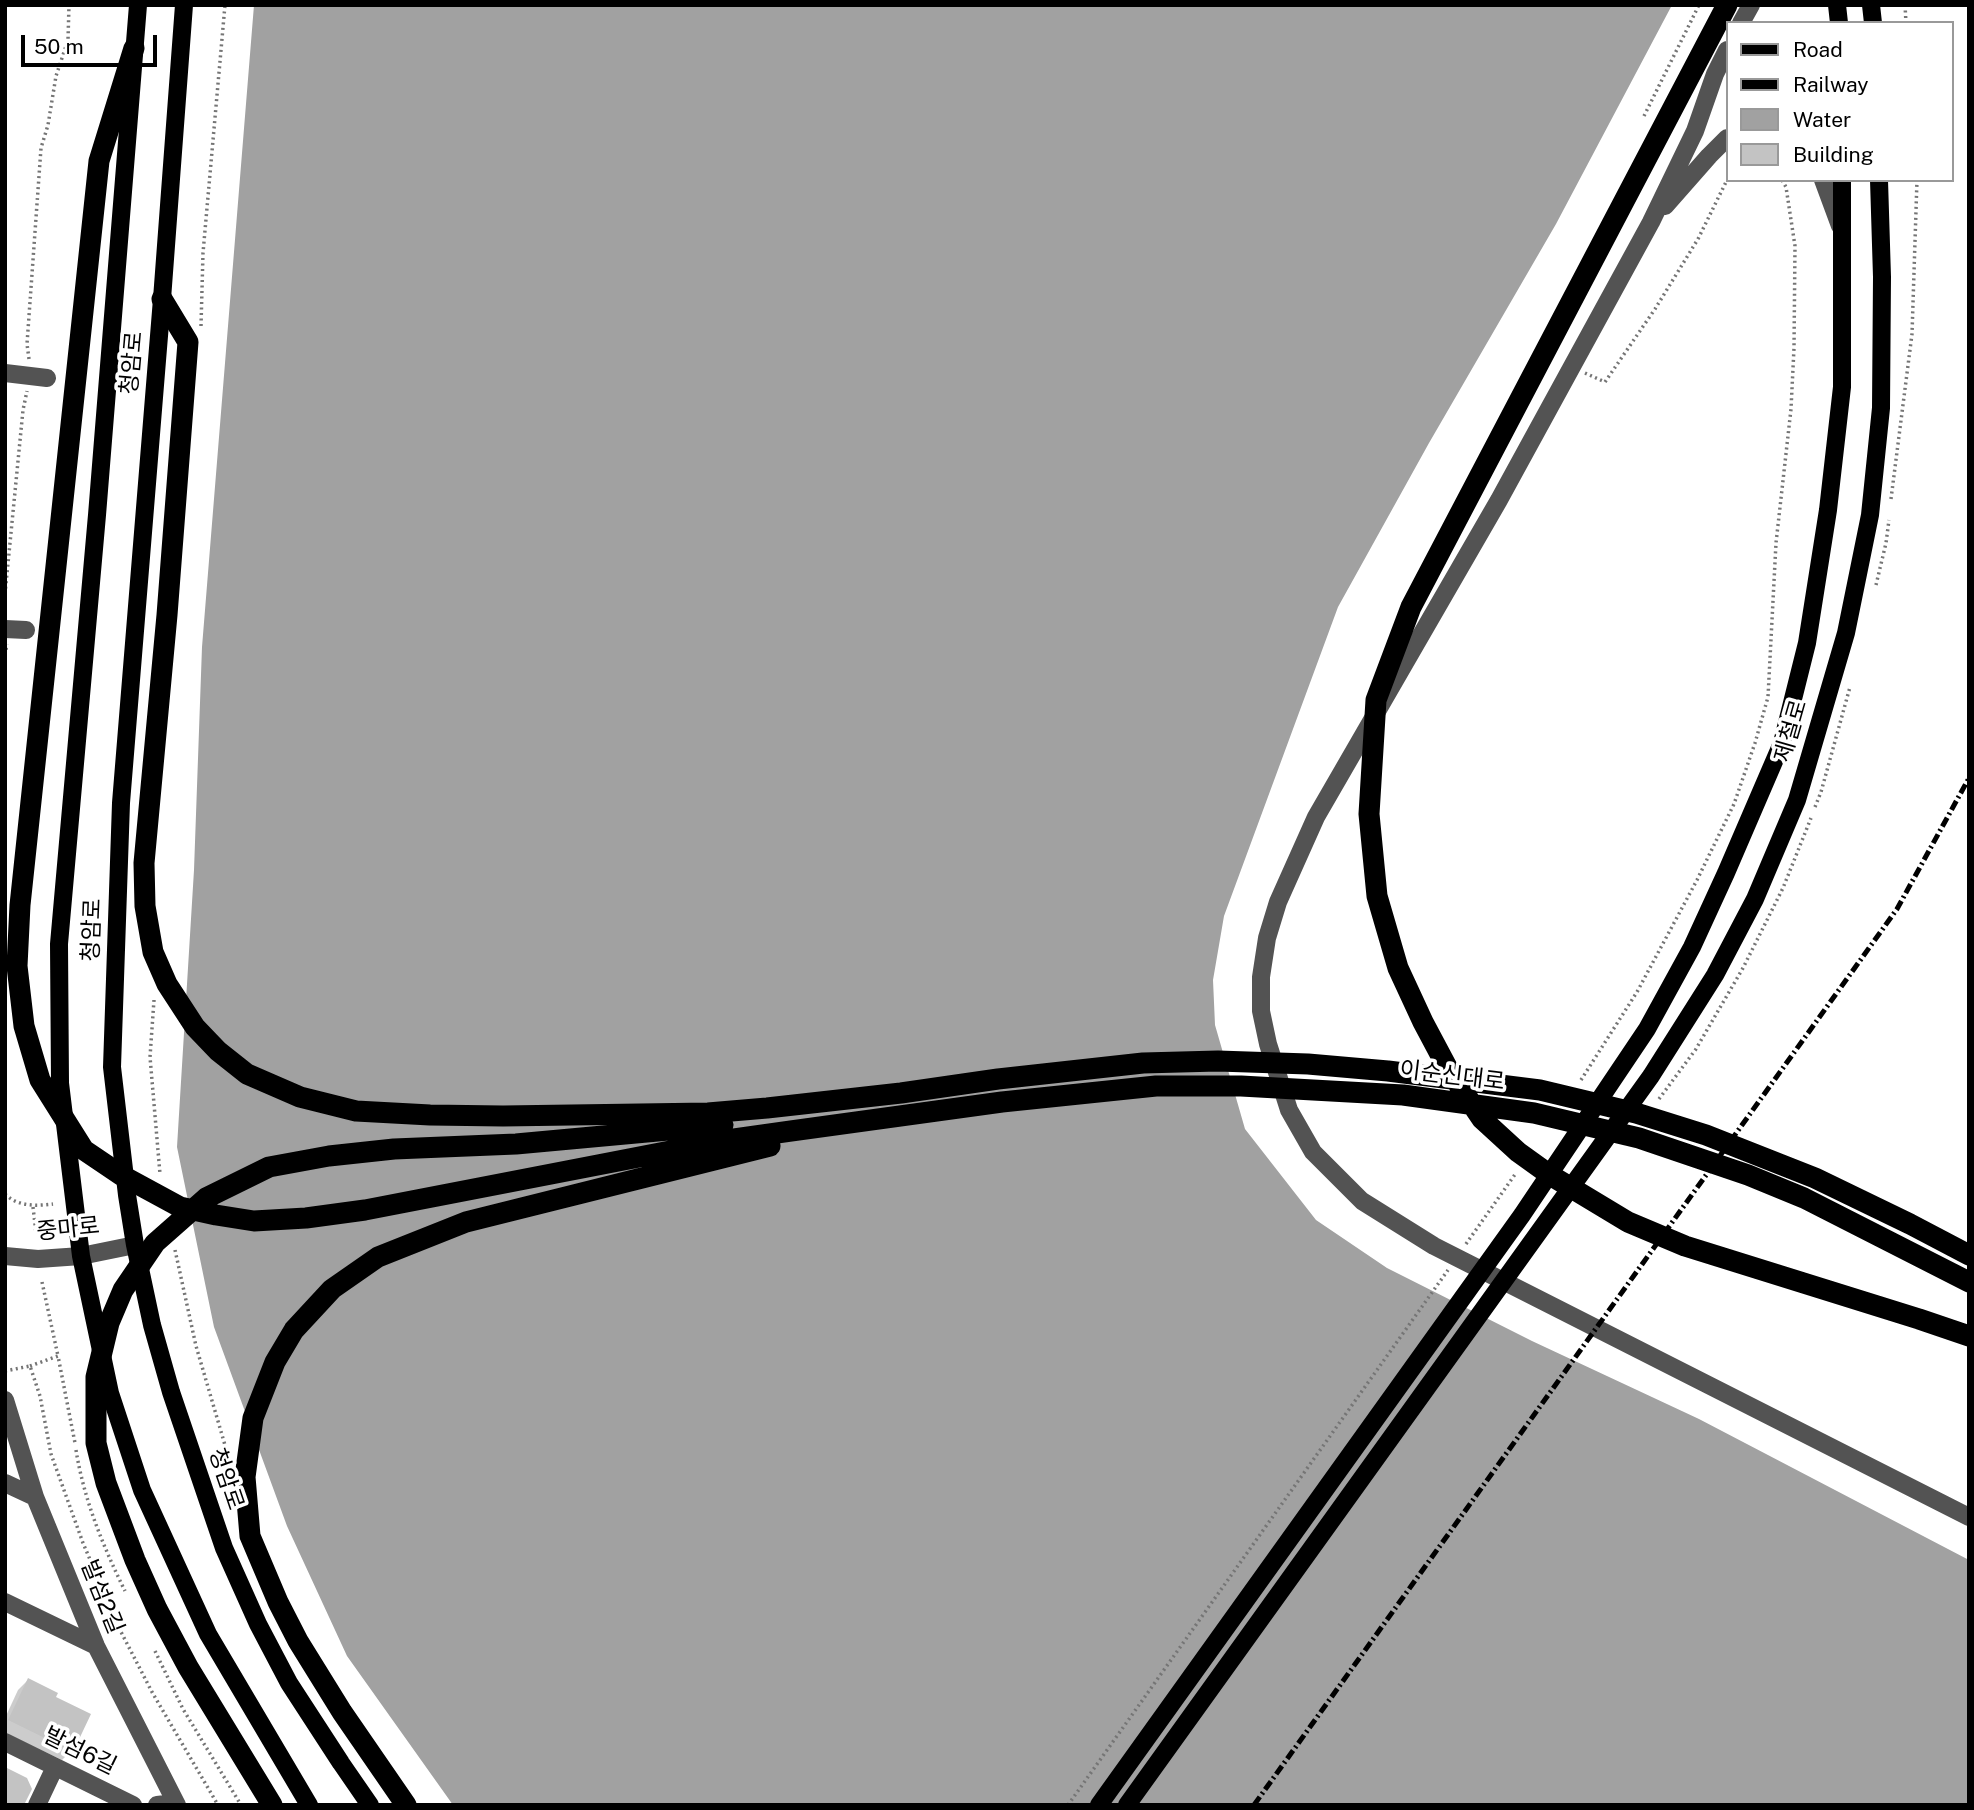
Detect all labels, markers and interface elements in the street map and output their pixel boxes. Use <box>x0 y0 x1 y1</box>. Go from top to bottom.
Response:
scale bar <box>24 21 161 65</box>
legend <box>1726 21 1953 182</box>
text: 50 m <box>34 34 84 59</box>
text: Road <box>1793 37 1843 62</box>
text: Railway <box>1793 72 1869 97</box>
text: Water <box>1793 107 1851 132</box>
text: Building <box>1793 142 1874 167</box>
street label: 청암로 <box>115 330 149 396</box>
street label: 제철로 <box>1769 697 1813 765</box>
street label: 청암로 <box>77 898 107 962</box>
street label: 이순신대로 <box>1398 1056 1506 1096</box>
street label: 중마로 <box>35 1212 101 1246</box>
street label: 청암로 <box>203 1444 249 1514</box>
street label: 발섬2길 <box>75 1556 129 1638</box>
street label: 발섬6길 <box>39 1722 121 1780</box>

